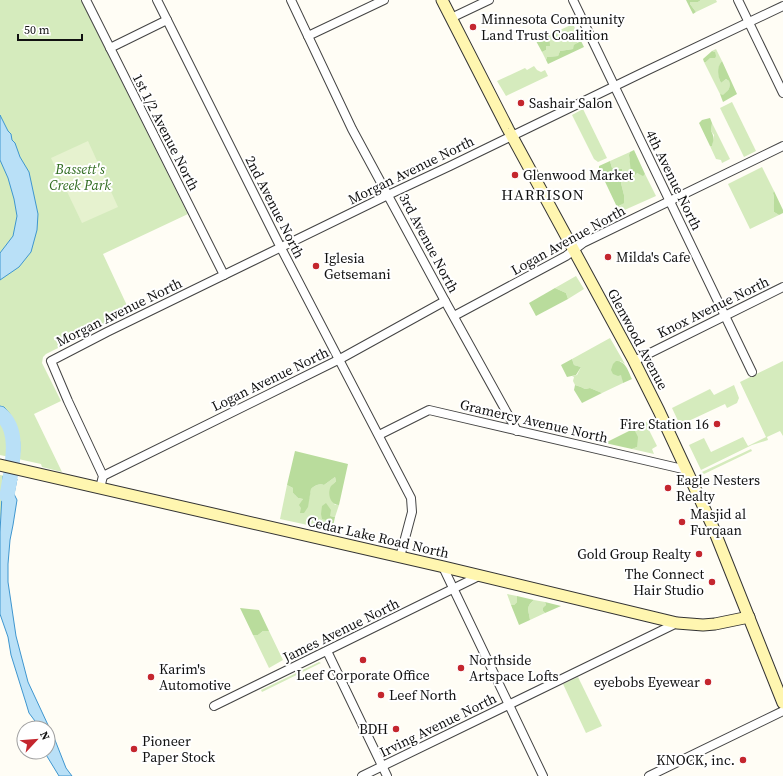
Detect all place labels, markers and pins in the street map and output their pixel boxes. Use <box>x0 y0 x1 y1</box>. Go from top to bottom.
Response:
place label: Minnesota Community Land Trust Coalition <box>481 9 626 45</box>
marker: Minnesota Community Land Trust Coalition <box>468 22 478 32</box>
place label: Sashair Salon <box>529 93 613 113</box>
marker: Sashair Salon <box>516 98 526 108</box>
place label: Glenwood Market <box>523 165 634 185</box>
marker: Glenwood Market <box>510 170 520 180</box>
place label: Milda's Cafe <box>616 247 690 267</box>
place label: Iglesia Getsemani <box>324 248 391 284</box>
marker: Milda's Cafe <box>603 252 613 262</box>
marker: Iglesia Getsemani <box>311 261 321 271</box>
place label: Fire Station 16 <box>620 414 709 434</box>
marker: Fire Station 16 <box>712 419 722 429</box>
place label: Eagle Nesters Realty <box>676 470 760 506</box>
marker: Eagle Nesters Realty <box>663 483 673 493</box>
place label: Masjid al Furqaan <box>690 504 746 540</box>
marker: Masjid al Furqaan <box>677 517 687 527</box>
place label: Gold Group Realty <box>577 544 692 564</box>
marker: Gold Group Realty <box>694 549 704 559</box>
place label: The Connect Hair Studio <box>625 564 704 600</box>
marker: The Connect Hair Studio <box>707 577 717 587</box>
place label: Northside Artspace Lofts <box>469 650 559 686</box>
marker: Leef Corporate Office <box>358 655 368 665</box>
place label: Karim's Automotive <box>159 659 231 695</box>
marker: Northside Artspace Lofts <box>456 663 466 673</box>
place label: Leef Corporate Office <box>296 665 430 685</box>
marker: Karim's Automotive <box>146 672 156 682</box>
place label: eyebobs Eyewear <box>594 672 700 692</box>
marker: eyebobs Eyewear <box>703 677 713 687</box>
place label: Leef North <box>389 685 457 705</box>
marker: Leef North <box>376 690 386 700</box>
place label: BDH <box>359 719 388 739</box>
marker: BDH <box>391 724 401 734</box>
place label: Pioneer Paper Stock <box>142 731 216 767</box>
marker: Pioneer Paper Stock <box>129 744 139 754</box>
place label: KNOCK, inc. <box>656 750 735 770</box>
marker: KNOCK, inc. <box>738 755 748 765</box>

